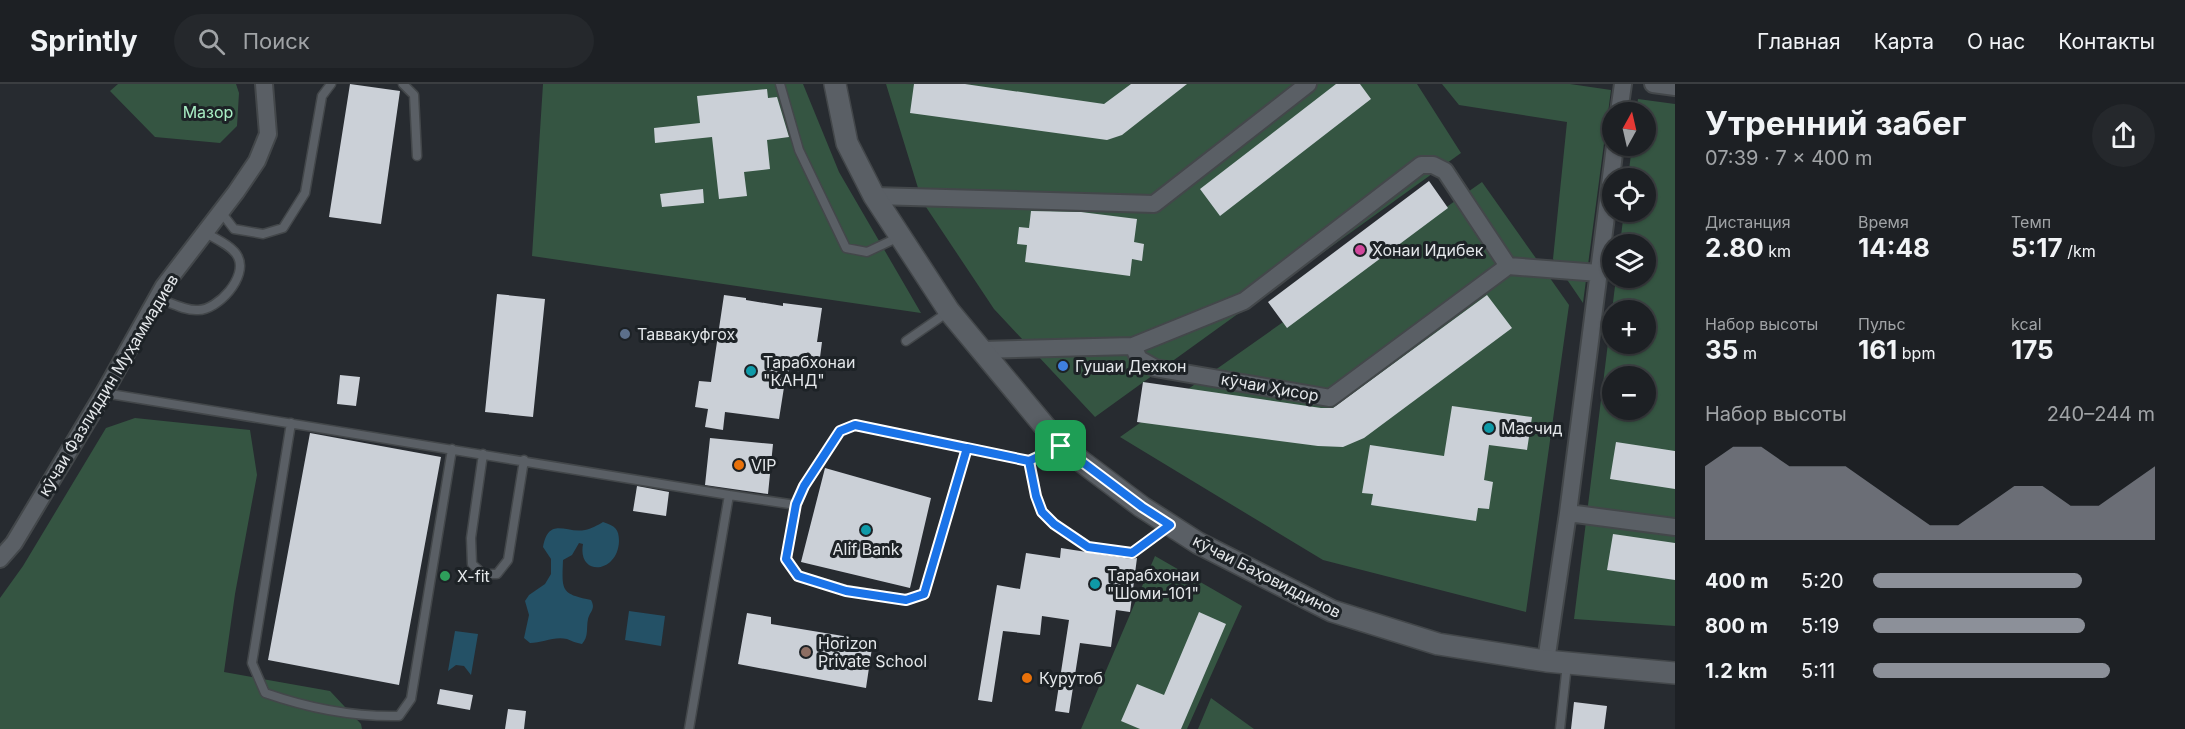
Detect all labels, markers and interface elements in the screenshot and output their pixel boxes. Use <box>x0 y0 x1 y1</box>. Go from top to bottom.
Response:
search box <box>174 14 594 68</box>
text: Sprintly <box>30 24 138 58</box>
icon: search <box>195 25 228 58</box>
text: Поиск <box>243 28 310 54</box>
text: Главная <box>1757 29 1841 54</box>
text: Карта <box>1874 29 1934 54</box>
text: О нас <box>1967 29 2025 54</box>
text: Контакты <box>2058 29 2155 54</box>
park label: Мазор <box>183 102 233 122</box>
north arrow <box>1602 102 1656 156</box>
map controls <box>1602 102 1656 420</box>
text: Утренний забег <box>1705 103 1966 143</box>
button: share <box>2092 104 2155 167</box>
text: 07:39 · 7 × 400 m <box>1705 146 1873 170</box>
button: locate <box>1602 168 1656 222</box>
text: Дистанция <box>1705 212 1791 232</box>
text: Время <box>1858 212 1909 232</box>
text: Темп <box>2011 212 2051 232</box>
text: 2.80 <box>1705 232 1764 263</box>
text: 14:48 <box>1858 232 1930 263</box>
text: 5:17 <box>2011 232 2063 263</box>
button: layers <box>1602 234 1656 288</box>
place label: Хонаи Идибек <box>1372 240 1484 260</box>
text: km <box>1764 241 1791 261</box>
text: /km <box>2063 241 2096 261</box>
marker: Хонаи Идибек <box>1353 243 1367 257</box>
street label: кӯчаи Фазлиддин Муҳаммадиев <box>34 270 182 500</box>
button: + <box>1602 300 1656 354</box>
text: Набор высоты <box>1705 314 1818 334</box>
text: Пульс <box>1858 314 1906 334</box>
text: kcal <box>2011 314 2042 334</box>
place label: Таввакуфгох <box>637 324 736 344</box>
marker: Таввакуфгох <box>618 327 632 341</box>
text: 35 <box>1705 334 1738 365</box>
text: 161 <box>1858 334 1897 365</box>
text: 175 <box>2011 334 2054 365</box>
text: m <box>1738 343 1757 363</box>
text: bpm <box>1897 343 1935 363</box>
place label: Тарабхонаи "КАНД" <box>763 352 855 390</box>
place label: Гушаи Дехкон <box>1075 356 1187 376</box>
marker: Гушаи Дехкон <box>1056 359 1070 373</box>
marker: Тарабхонаи "КАНД" <box>744 364 758 378</box>
button: − <box>1602 366 1656 420</box>
street label: кӯчаи Ҳисор <box>1220 369 1320 405</box>
text: Набор высоты <box>1705 402 1847 426</box>
text: 240–244 m <box>2047 402 2155 426</box>
place label: Масчид <box>1501 418 1562 438</box>
pin <box>1035 420 1086 471</box>
marker: Масчид <box>1482 421 1496 435</box>
icon: arrive <box>1044 429 1077 462</box>
place label: VIP <box>751 455 777 475</box>
marker: VIP <box>732 458 746 472</box>
marker: Alif Bank <box>859 523 873 537</box>
street label: кӯчаи Баҳовиддинов <box>1190 530 1344 622</box>
place label: Alif Bank <box>833 539 900 559</box>
place label: Тарабхонаи "Шоми-101" <box>1107 565 1199 603</box>
place label: X-fit <box>457 566 490 586</box>
marker: X-fit <box>438 569 452 583</box>
text: 400 m <box>1705 569 1769 593</box>
text: 5:20 <box>1801 569 1844 593</box>
marker: Тарабхонаи "Шоми-101" <box>1088 577 1102 591</box>
text: 800 m <box>1705 614 1768 638</box>
text: 5:19 <box>1801 614 1839 638</box>
place label: Horizon Private School <box>818 633 927 671</box>
marker: Horizon Private School <box>799 645 813 659</box>
text: 1.2 km <box>1705 659 1768 683</box>
text: 5:11 <box>1801 659 1835 683</box>
place label: Курутоб <box>1039 668 1103 688</box>
marker: Курутоб <box>1020 671 1034 685</box>

